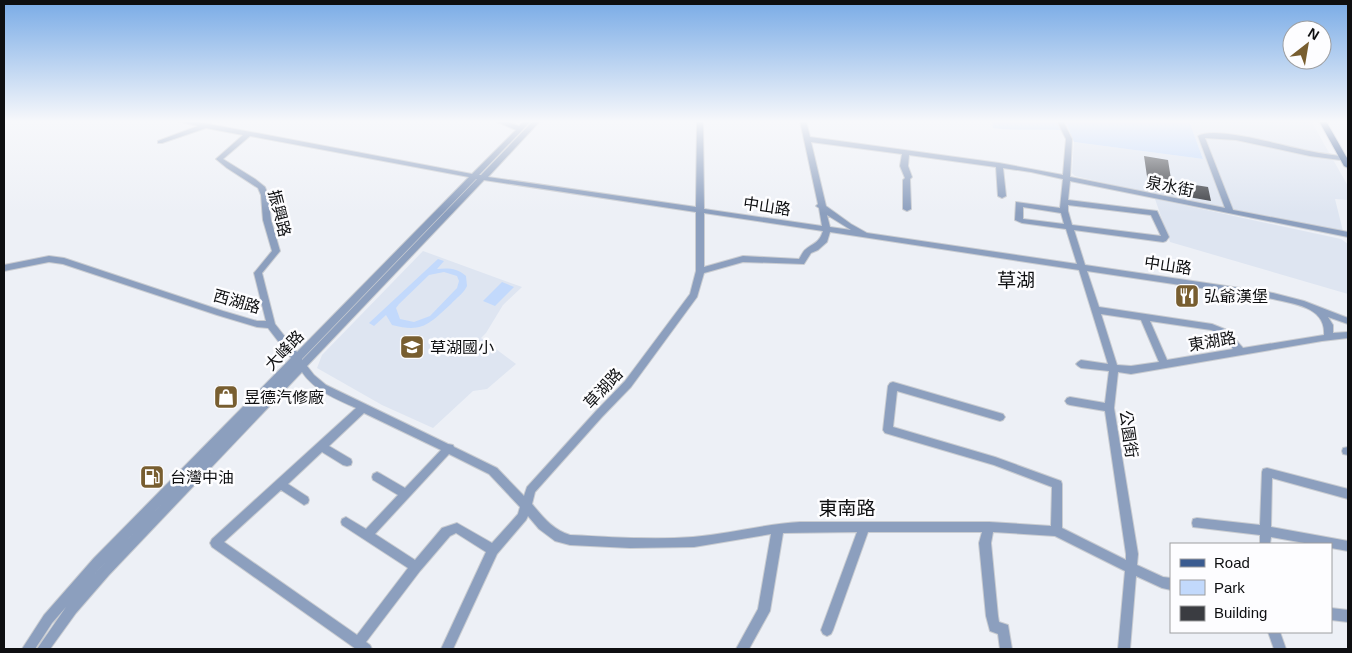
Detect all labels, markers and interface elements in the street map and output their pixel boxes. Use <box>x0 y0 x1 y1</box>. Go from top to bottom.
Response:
north arrow <box>1282 20 1332 70</box>
text: N <box>1305 24 1322 43</box>
street label: 泉水街 <box>1145 174 1195 199</box>
street label: 振興路 <box>265 188 294 238</box>
street label: 中山路 <box>742 195 792 218</box>
street label: 中山路 <box>1143 254 1193 277</box>
district label: 草湖 <box>997 270 1035 291</box>
restaurant icon: 弘爺漢堡 <box>1174 283 1200 309</box>
street label: 西湖路 <box>211 287 262 316</box>
place label: 弘爺漢堡 <box>1204 288 1268 305</box>
street label: 大峰路 <box>262 327 307 374</box>
street label: 東湖路 <box>1187 329 1237 354</box>
school or university icon: 草湖國小 <box>399 334 425 360</box>
place label: 草湖國小 <box>430 339 494 356</box>
street label: 草湖路 <box>581 365 626 412</box>
shop icon: 昱德汽修廠 <box>213 384 239 410</box>
place label: 昱德汽修廠 <box>244 389 324 406</box>
street label: 公園街 <box>1117 409 1140 459</box>
fuel station icon: 台灣中油 <box>139 464 165 490</box>
place label: 台灣中油 <box>170 469 234 486</box>
street label: 東南路 <box>818 498 876 519</box>
legend <box>1170 543 1332 633</box>
text: Road <box>1214 554 1250 571</box>
text: Park <box>1214 579 1245 596</box>
text: Building <box>1214 604 1267 621</box>

